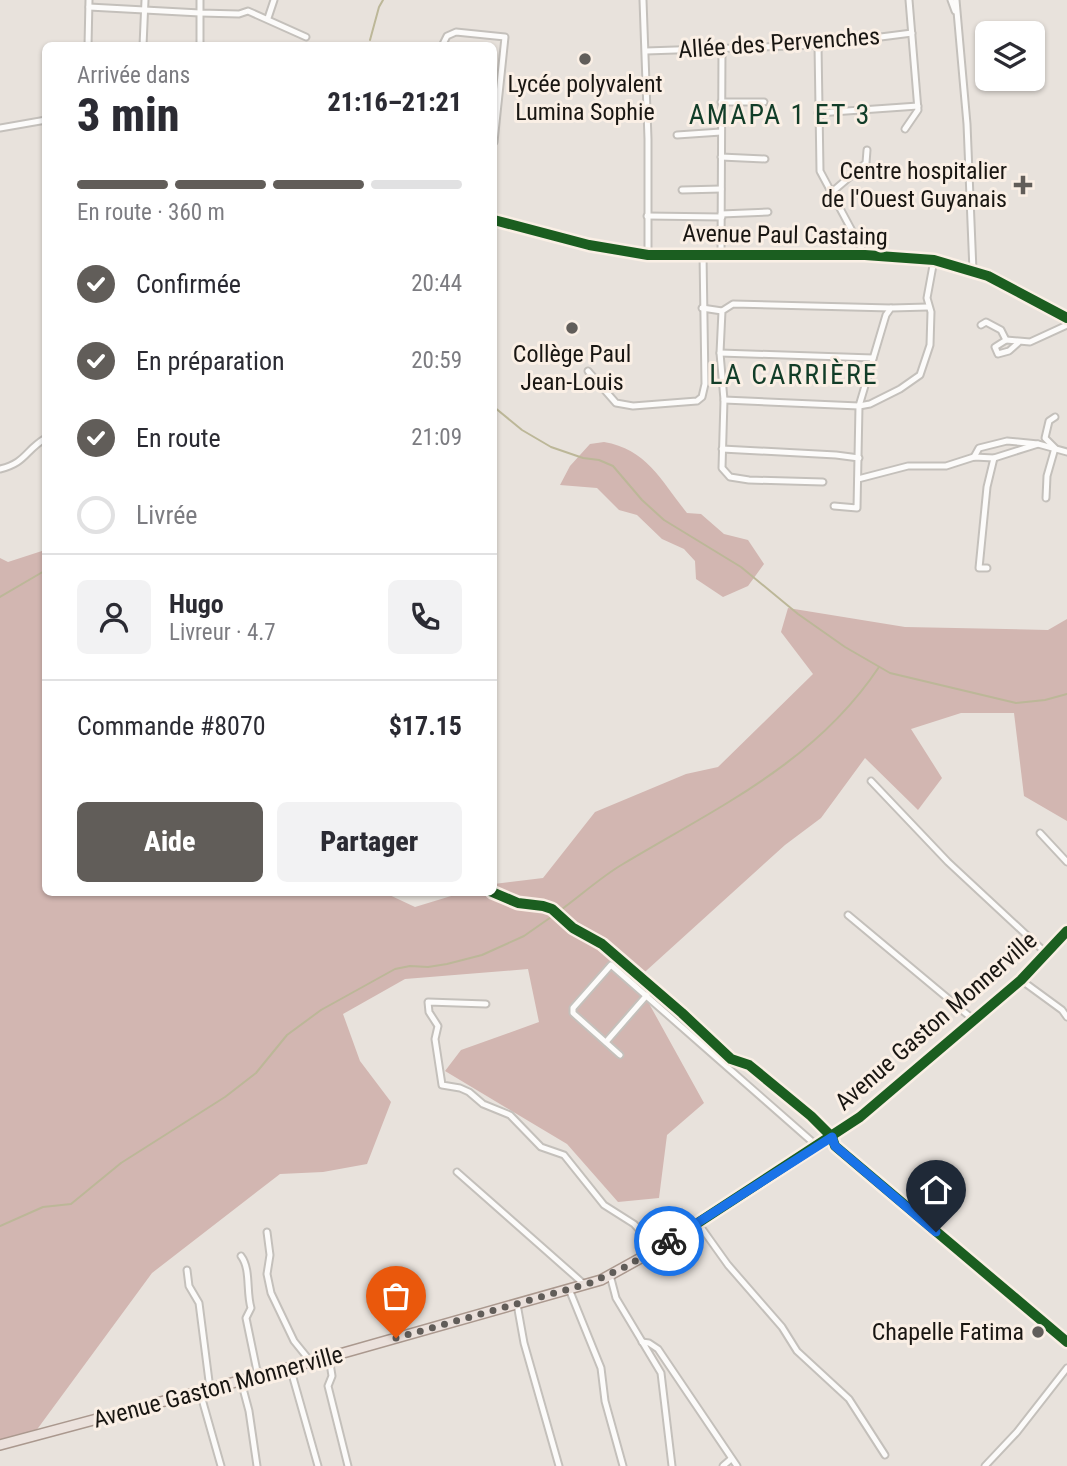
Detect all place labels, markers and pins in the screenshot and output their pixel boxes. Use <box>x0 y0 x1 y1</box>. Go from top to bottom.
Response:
marker: Lycée polyvalent Lumina Sophie <box>577 51 593 67</box>
place label: Lycée polyvalent Lumina Sophie <box>507 70 663 126</box>
place label: Centre hospitalier de l'Ouest Guyanais <box>821 157 1007 213</box>
marker: Centre hospitalier de l'Ouest Guyanais <box>1013 175 1033 195</box>
marker: Collège Paul Jean-Louis <box>564 320 580 336</box>
place label: Collège Paul Jean-Louis <box>513 340 631 396</box>
pin <box>906 1160 966 1232</box>
pin <box>366 1266 426 1338</box>
place label: Chapelle Fatima <box>872 1318 1024 1346</box>
marker: Chapelle Fatima <box>1030 1324 1046 1340</box>

